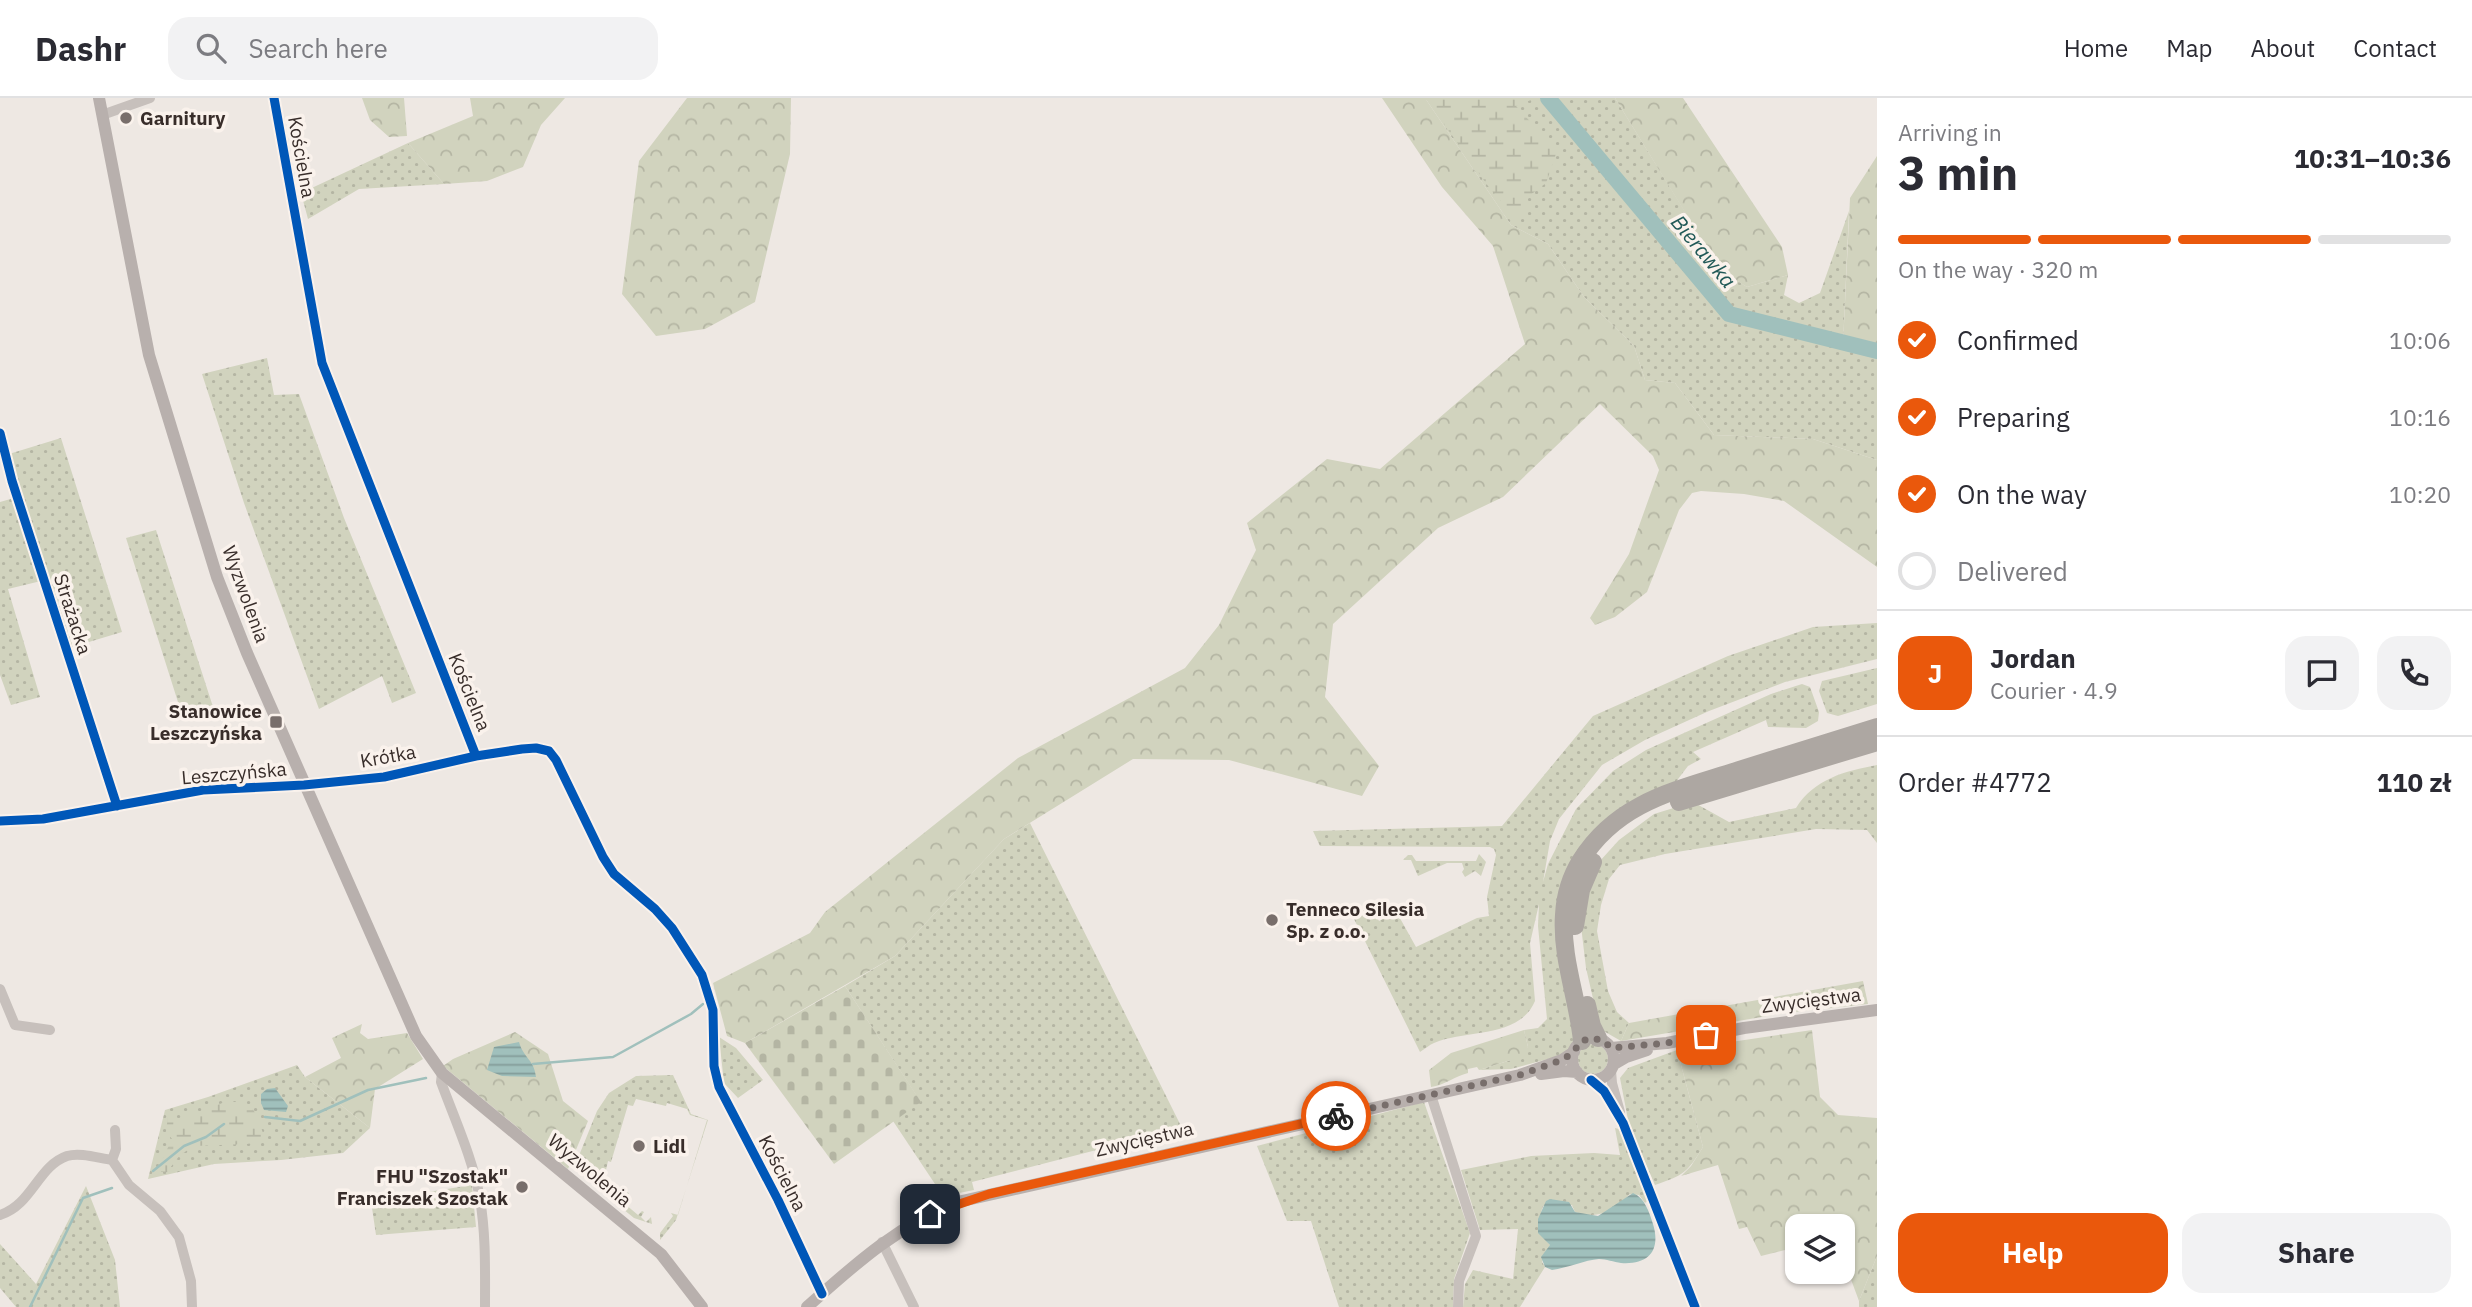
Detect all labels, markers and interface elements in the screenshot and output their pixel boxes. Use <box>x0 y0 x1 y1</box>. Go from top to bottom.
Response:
search box <box>168 17 658 80</box>
text: Dashr <box>35 27 126 70</box>
icon: search <box>192 29 230 67</box>
text: Search here <box>248 31 388 65</box>
text: Home <box>2064 32 2128 64</box>
text: Map <box>2166 32 2212 64</box>
text: About <box>2250 32 2315 64</box>
text: Contact <box>2353 32 2437 64</box>
place label: Garnitury <box>140 106 226 130</box>
marker: Garnitury <box>118 110 134 126</box>
street label: Kościelna <box>283 114 321 200</box>
text: Arriving in <box>1898 117 2002 147</box>
text: 10:31–10:36 <box>2294 141 2451 175</box>
text: 3 min <box>1898 143 2018 203</box>
water label: Bierawka <box>1665 209 1743 293</box>
text: On the way · 320 m <box>1898 254 2098 284</box>
icon: check <box>1898 321 1936 359</box>
text: Confirmed <box>1957 323 2079 357</box>
text: 10:06 <box>2389 325 2451 355</box>
icon: check <box>1898 398 1936 436</box>
text: Preparing <box>1957 400 2070 434</box>
text: 10:16 <box>2389 402 2451 432</box>
icon: check <box>1898 475 1936 513</box>
text: On the way <box>1957 477 2087 511</box>
text: 10:20 <box>2389 479 2451 509</box>
street label: Wyzwolenia <box>217 542 275 646</box>
text: Delivered <box>1957 554 2068 588</box>
street label: Strażacka <box>49 571 97 657</box>
button: chat <box>2285 636 2359 710</box>
button: phone <box>2377 636 2451 710</box>
text: Jordan <box>1990 641 2076 675</box>
street label: Kościelna <box>443 649 497 735</box>
text: J <box>1928 656 1942 690</box>
text: Courier · 4.9 <box>1990 675 2118 705</box>
place label: Stanowice Leszczyńska <box>150 699 262 745</box>
marker: Stanowice Leszczyńska <box>268 714 284 730</box>
street label: Krótka <box>358 739 418 773</box>
street label: Leszczyńska <box>180 756 288 790</box>
text: Order #4772 <box>1898 765 2052 799</box>
text: 110 zł <box>2376 765 2451 799</box>
place label: Tenneco Silesia Sp. z o.o. <box>1286 897 1425 943</box>
marker: Tenneco Silesia Sp. z o.o. <box>1264 912 1280 928</box>
street label: Zwycięstwa <box>1760 982 1862 1018</box>
pin <box>1676 1005 1736 1065</box>
icon: bag <box>1687 1016 1725 1054</box>
courier <box>1301 1081 1371 1151</box>
icon: bike <box>1317 1097 1355 1135</box>
street label: Zwycięstwa <box>1093 1116 1195 1162</box>
street label: Wyzwolenia <box>543 1128 637 1212</box>
street label: Kościelna <box>754 1131 812 1215</box>
place label: Lidl <box>653 1134 686 1158</box>
marker: Lidl <box>631 1138 647 1154</box>
place label: FHU "Szostak" Franciszek Szostak <box>337 1164 508 1210</box>
marker: FHU "Szostak" Franciszek Szostak <box>514 1179 530 1195</box>
pin <box>900 1184 960 1244</box>
icon: home <box>911 1195 949 1233</box>
button: Help <box>1898 1213 2168 1293</box>
button: Share <box>2182 1213 2451 1293</box>
map controls <box>1785 1214 1855 1284</box>
button: layers <box>1785 1214 1855 1284</box>

